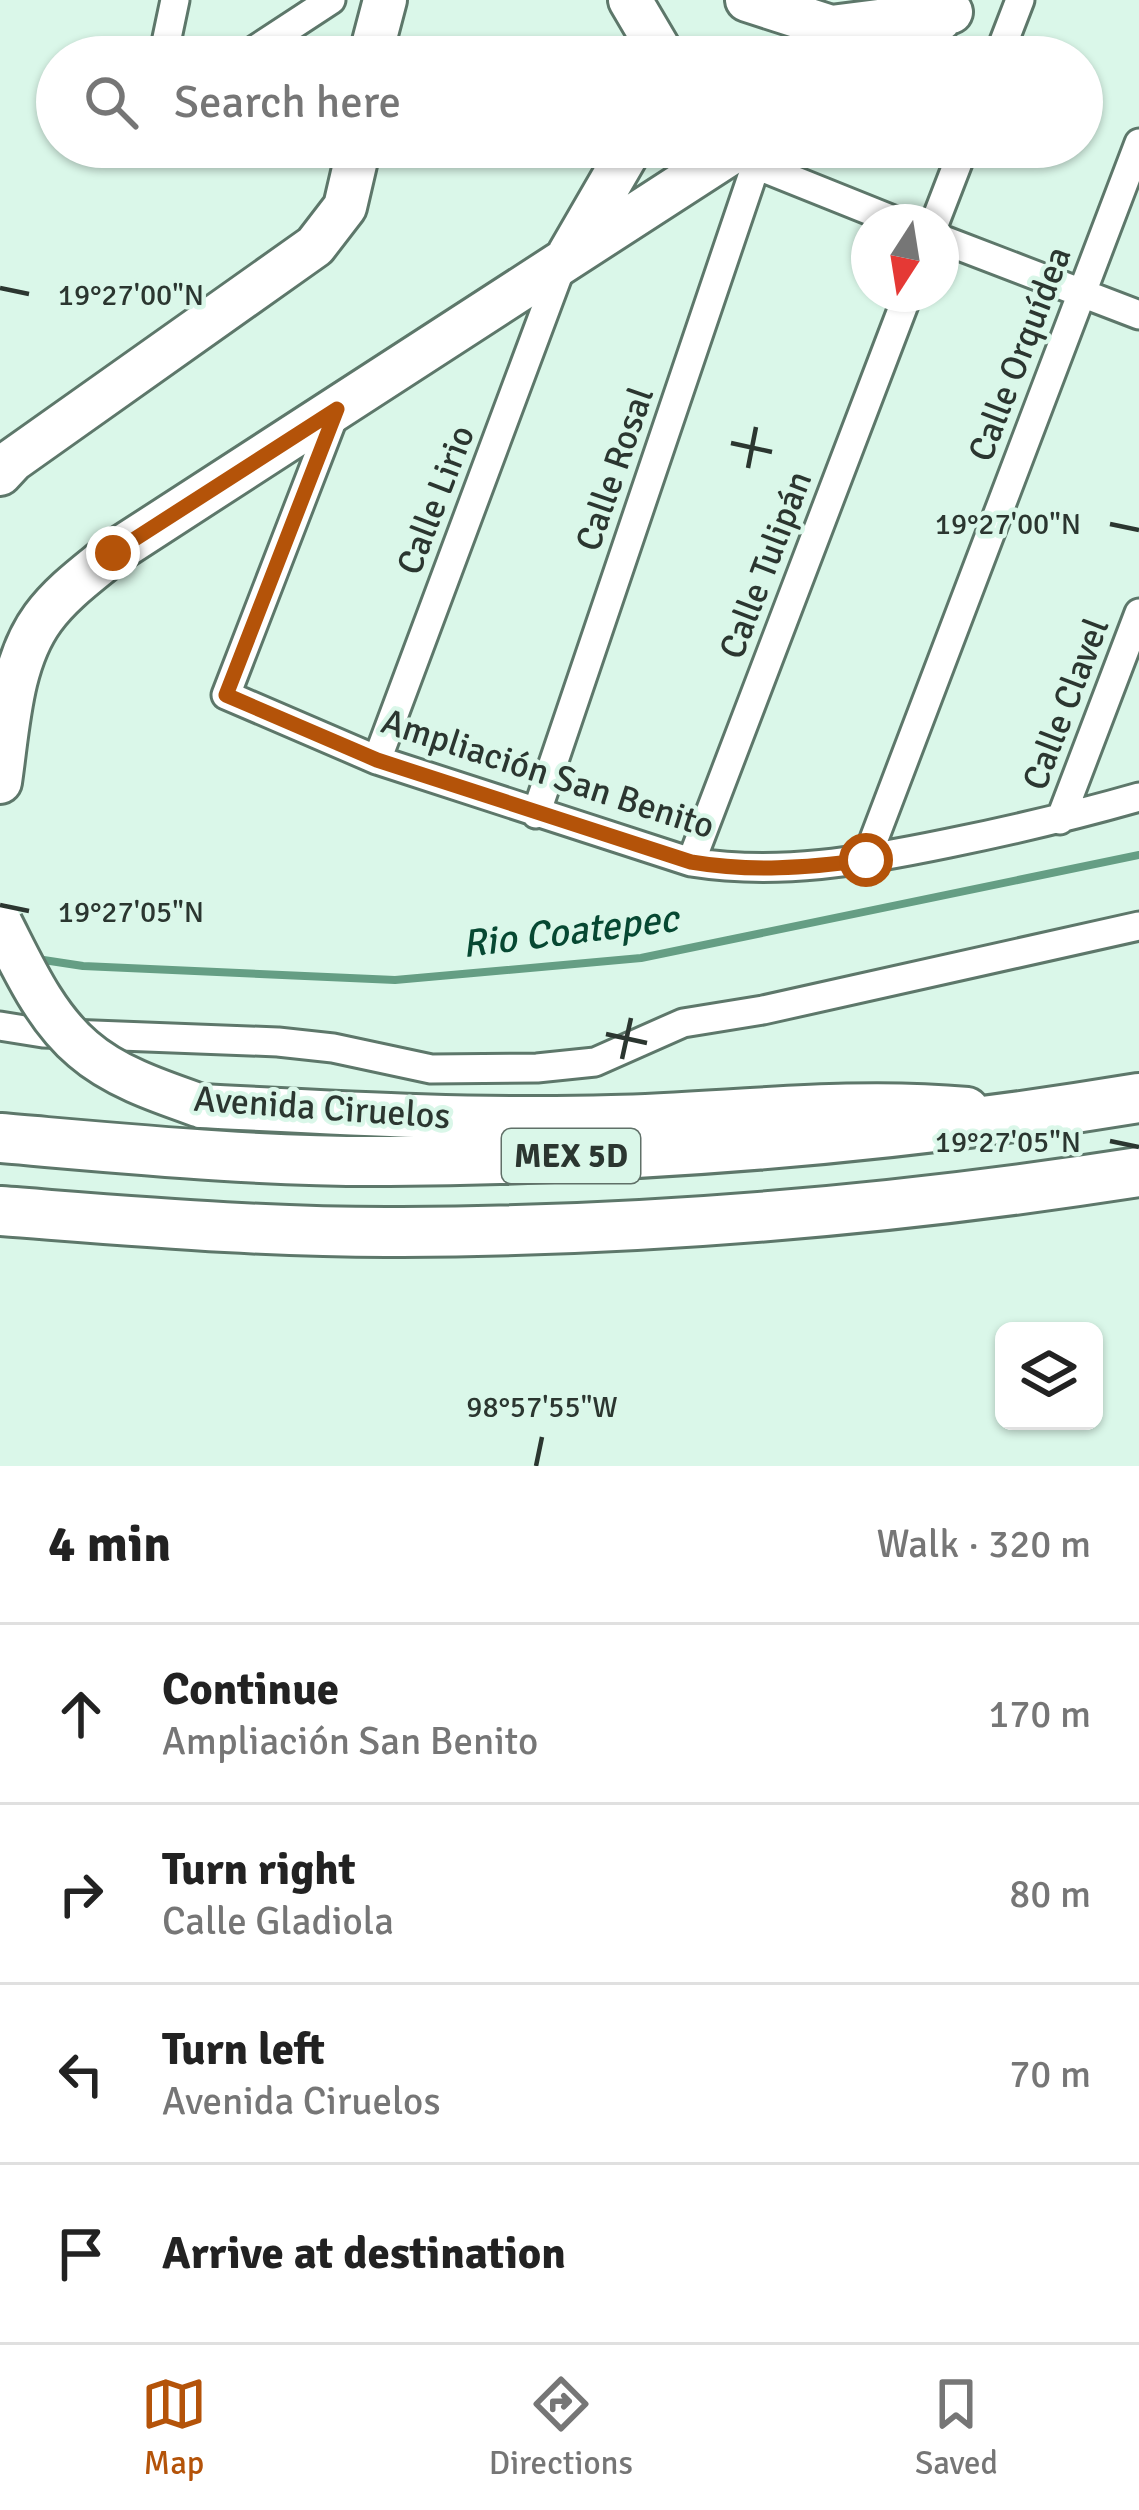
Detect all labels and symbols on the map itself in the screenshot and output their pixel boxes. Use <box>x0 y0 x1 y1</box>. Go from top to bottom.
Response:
north arrow <box>851 204 959 312</box>
street label: Calle Orquídea <box>958 240 1082 468</box>
text: 19°27'00"N <box>58 277 204 314</box>
street label: Calle Rosal <box>566 381 664 557</box>
street label: Calle Lirio <box>387 419 485 581</box>
street label: Calle Tulipán <box>710 465 822 665</box>
text: 19°27'00"N <box>935 506 1081 543</box>
route end <box>86 526 140 580</box>
street label: Calle Clavel <box>1013 612 1119 796</box>
street label: Ampliación San Benito <box>376 699 720 849</box>
route start <box>839 833 893 887</box>
text: 19°27'05"N <box>58 894 204 931</box>
water label: Rio Coatepec <box>459 894 683 968</box>
street label: Avenida Ciruelos <box>192 1077 452 1139</box>
text: 19°27'05"N <box>935 1124 1081 1161</box>
road number: MEX 5D <box>502 1129 640 1183</box>
text: 98°57'55"W <box>466 1389 618 1426</box>

